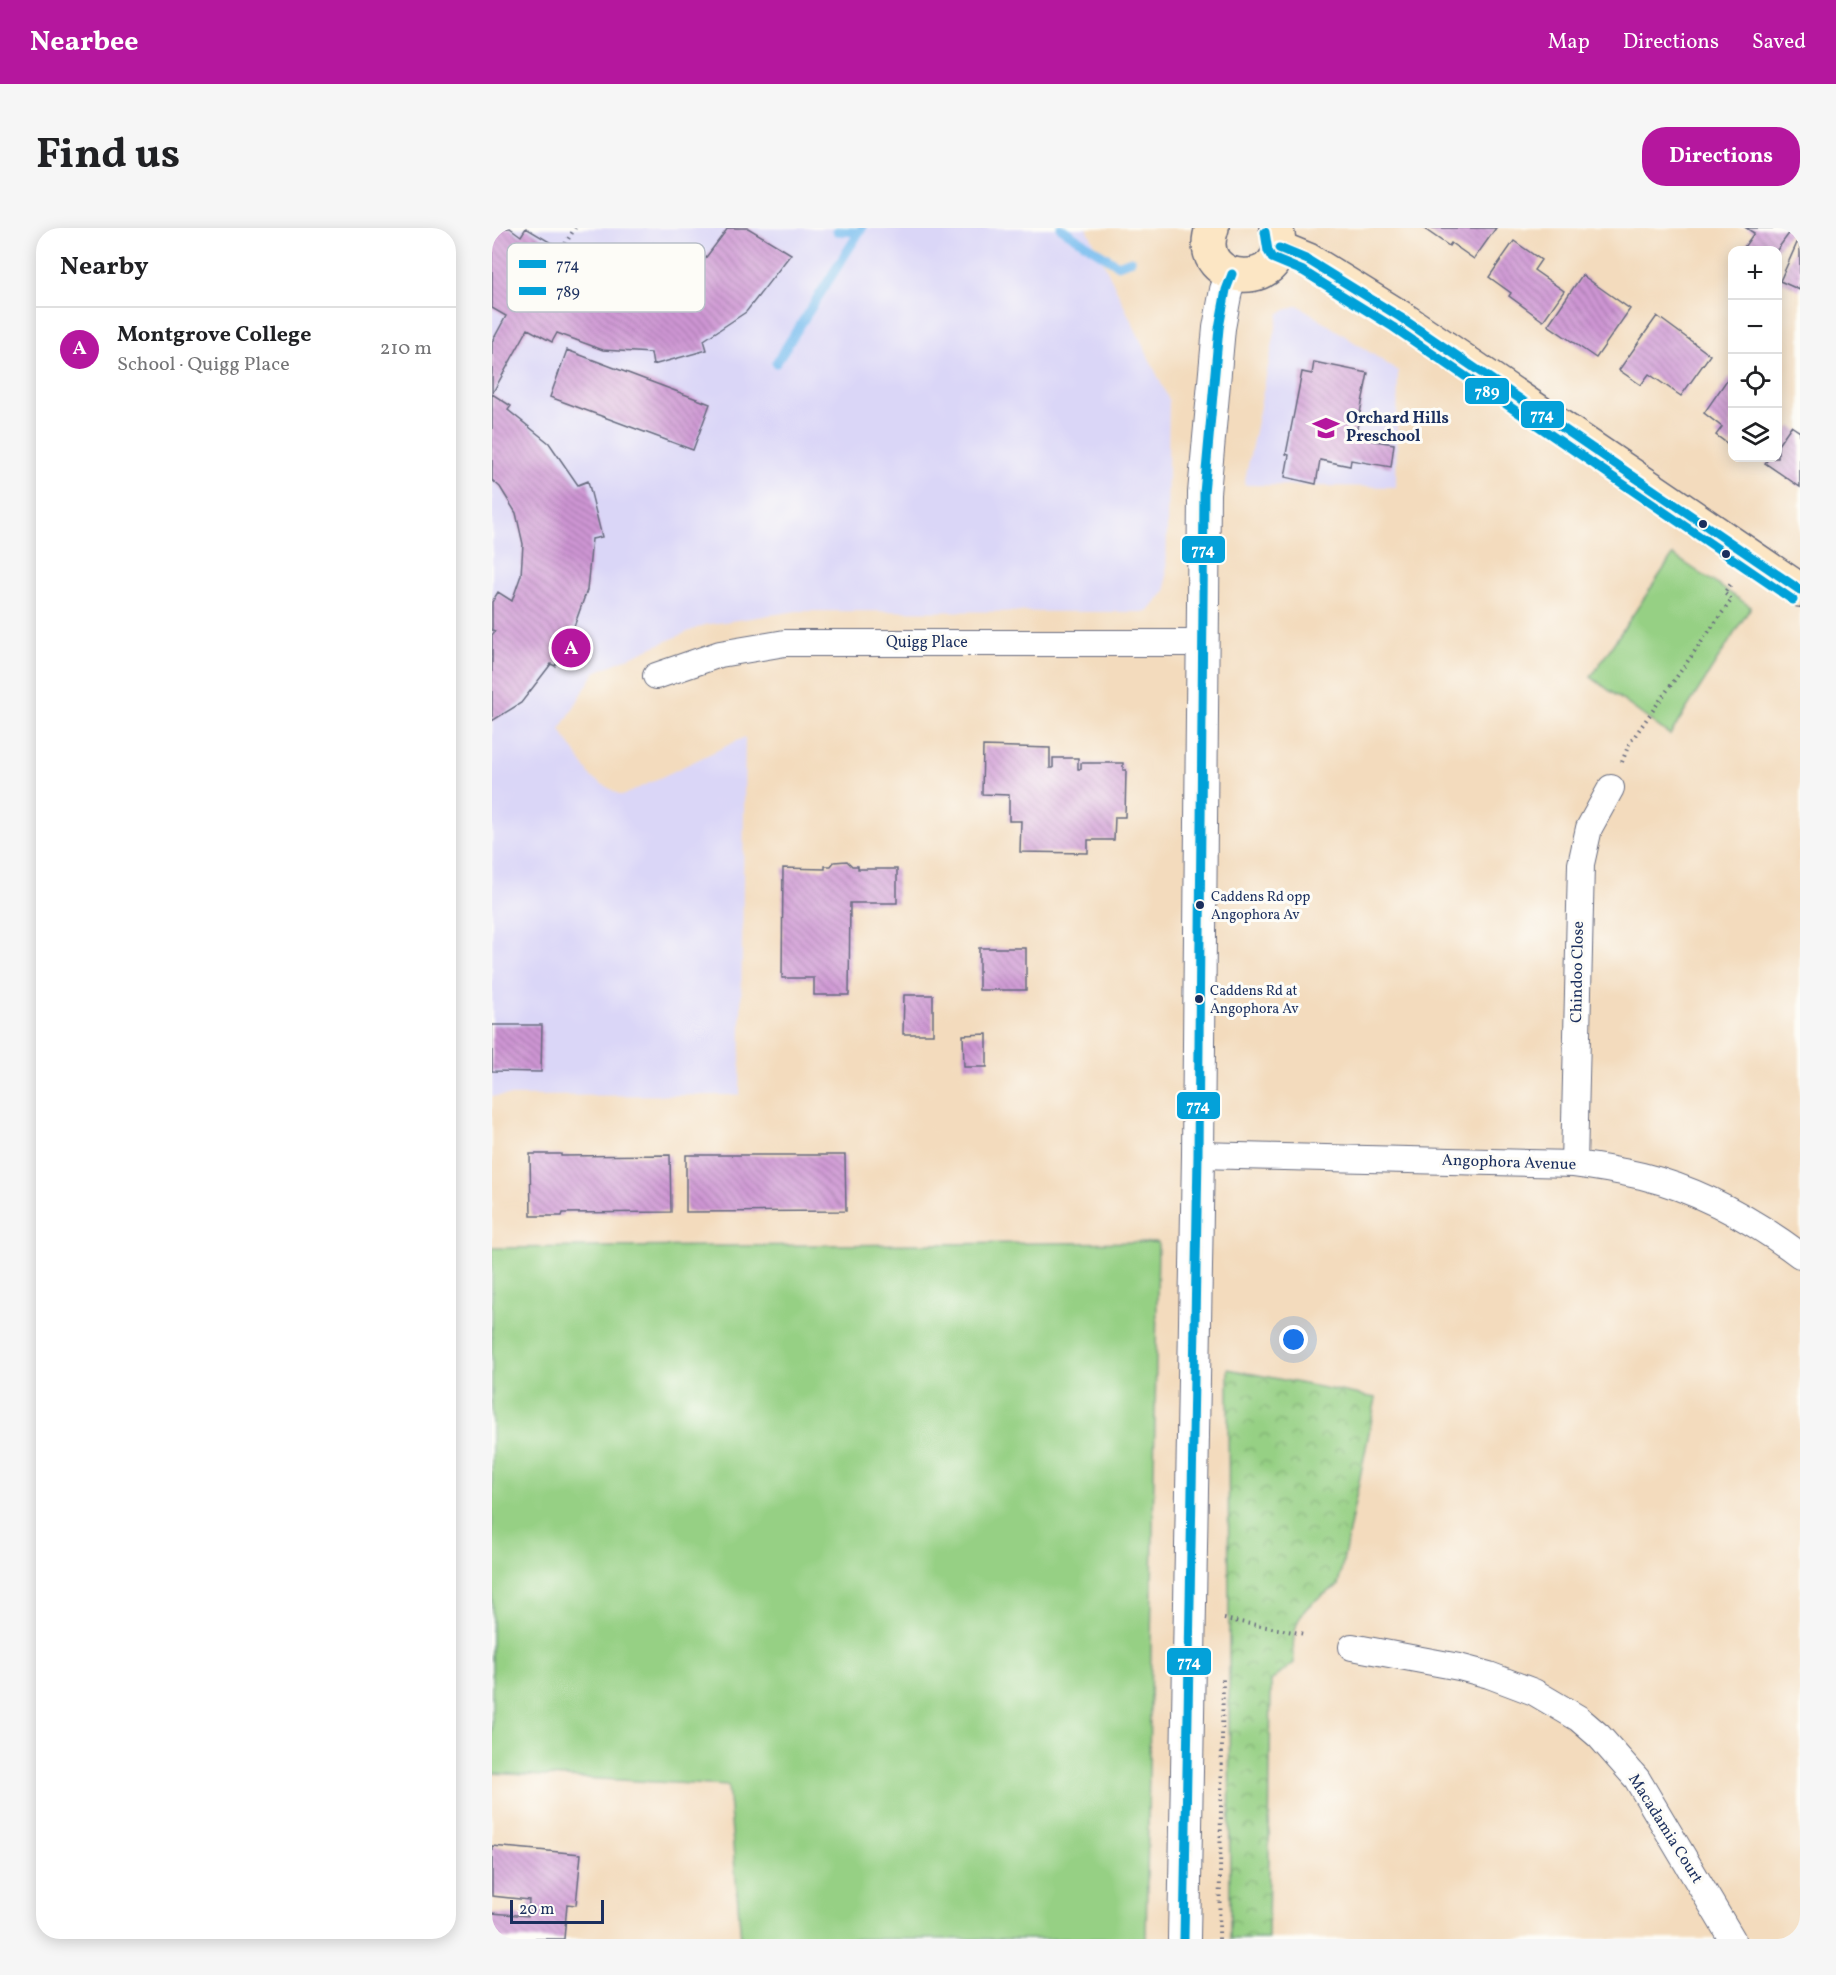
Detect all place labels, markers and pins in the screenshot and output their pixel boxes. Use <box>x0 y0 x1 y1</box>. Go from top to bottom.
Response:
place label: Orchard Hills Preschool <box>1346 408 1449 448</box>
school or university icon: Orchard Hills Preschool <box>1311 413 1341 443</box>
unlabelled marker <box>1697 518 1709 530</box>
unlabelled marker <box>1720 548 1732 560</box>
pin: A <box>552 626 590 670</box>
place label: Caddens Rd opp Angophora Av <box>1211 888 1310 925</box>
marker: Caddens Rd opp Angophora Av <box>1194 899 1206 911</box>
place label: Caddens Rd at Angophora Av <box>1210 982 1299 1019</box>
marker: Caddens Rd at Angophora Av <box>1193 993 1205 1005</box>

